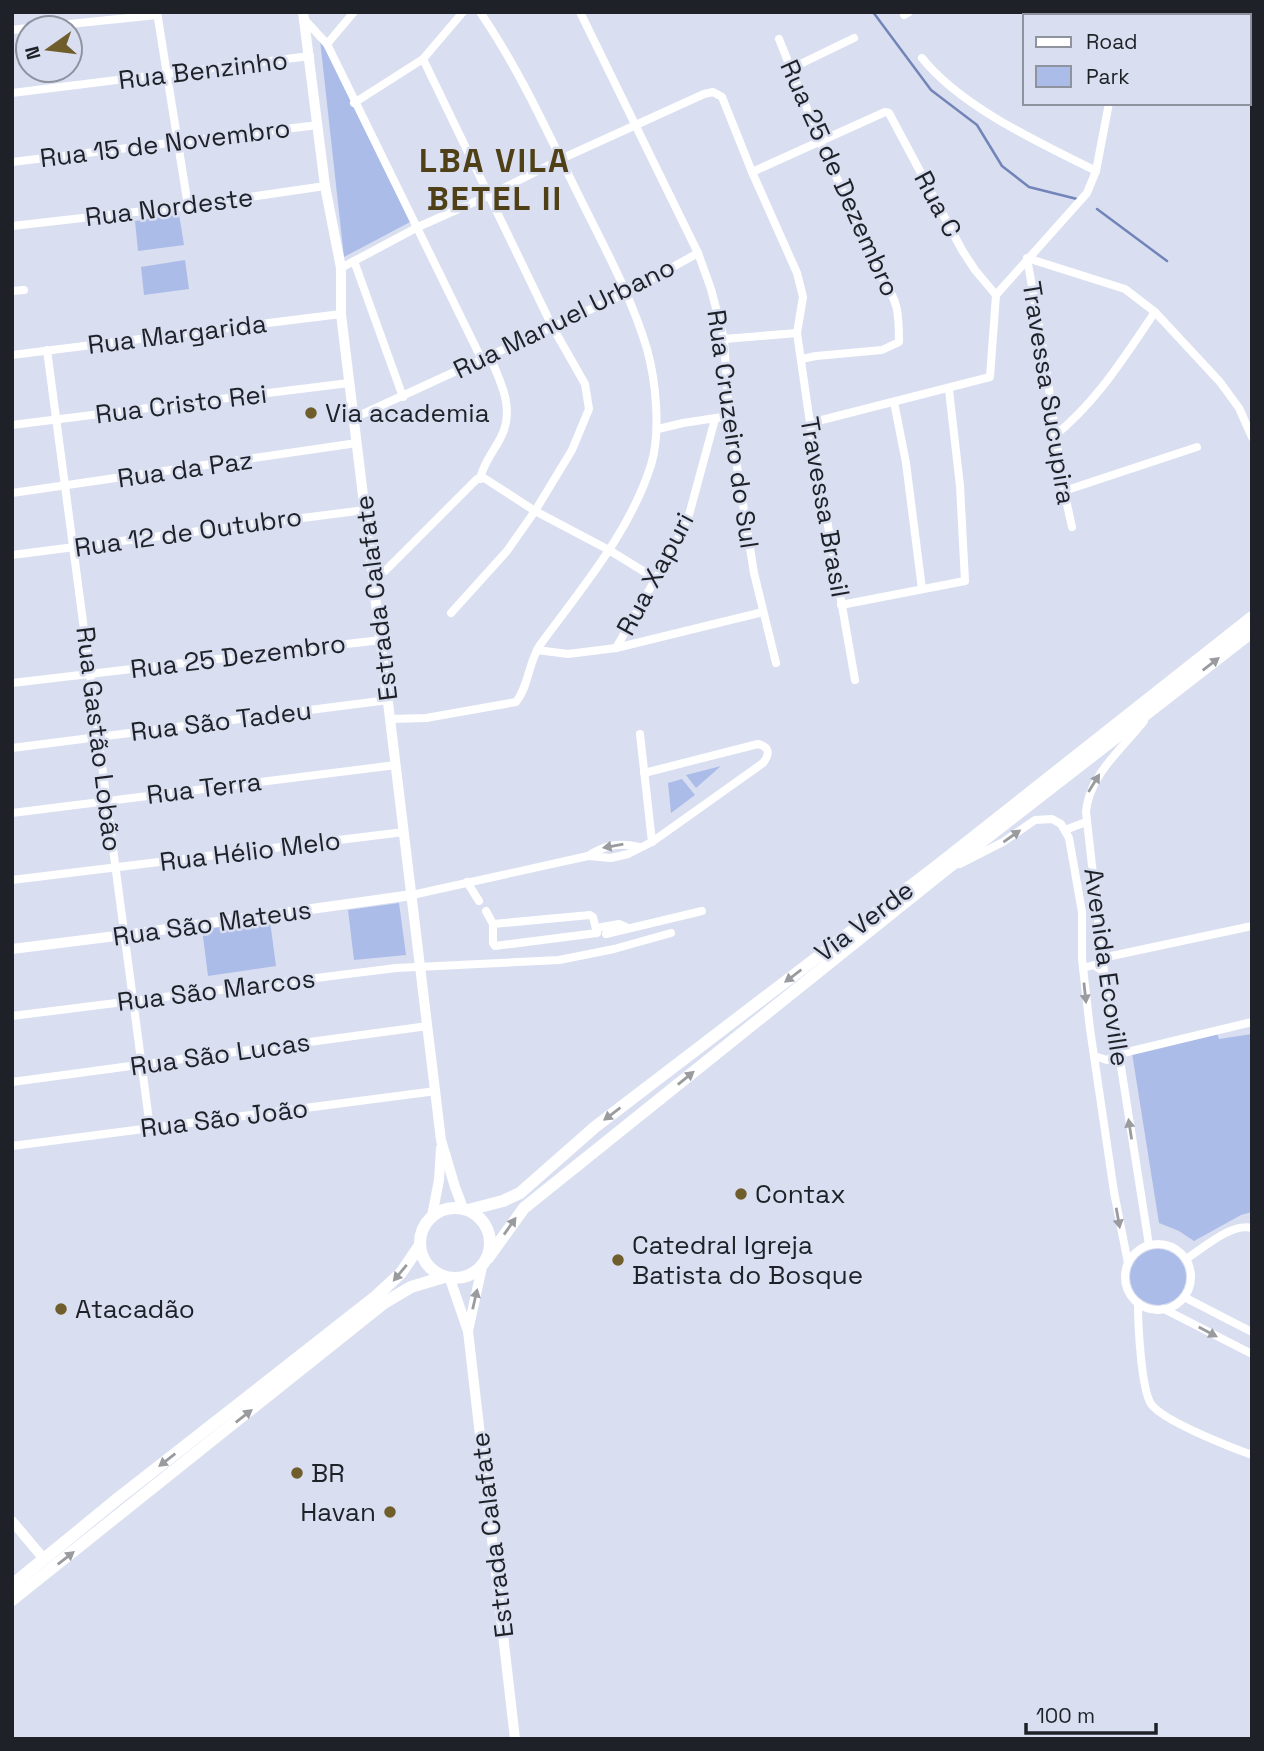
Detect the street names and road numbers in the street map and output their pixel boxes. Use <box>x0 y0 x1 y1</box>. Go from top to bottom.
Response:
street label: Rua Benzinho <box>116 43 290 97</box>
street label: Rua 25 de Dezembro <box>772 54 908 302</box>
street label: Rua 15 de Novembro <box>38 111 292 175</box>
street label: Rua C <box>906 165 970 243</box>
street label: Rua Nordeste <box>83 180 255 234</box>
street label: Rua Manuel Urbano <box>448 250 680 386</box>
street label: Travessa Sucupira <box>1015 279 1083 507</box>
street label: Rua Margarida <box>85 306 269 362</box>
street label: Rua Cruzeiro do Sul <box>699 307 767 551</box>
street label: Rua Cristo Rei <box>93 377 269 431</box>
street label: Travessa Brasil <box>792 414 858 600</box>
street label: Rua da Paz <box>115 443 255 495</box>
street label: Estrada Calafate <box>347 493 405 703</box>
street label: Rua 12 de Outubro <box>72 499 304 565</box>
street label: Rua Xapuri <box>608 507 702 641</box>
street label: Rua Gastão Lobão <box>68 625 130 853</box>
street label: Rua 25 Dezembro <box>128 626 348 686</box>
street label: Rua São Tadeu <box>128 693 314 749</box>
street label: Rua Terra <box>145 764 263 812</box>
street label: Rua Hélio Melo <box>157 823 343 879</box>
street label: Avenida Ecoville <box>1076 866 1138 1068</box>
street label: Via Verde <box>808 873 920 969</box>
street label: Rua São Mateus <box>110 892 314 954</box>
street label: Rua São Marcos <box>115 961 317 1019</box>
street label: Rua São Lucas <box>128 1025 312 1083</box>
street label: Rua São João <box>138 1091 310 1145</box>
street label: Estrada Calafate <box>463 1430 521 1640</box>

